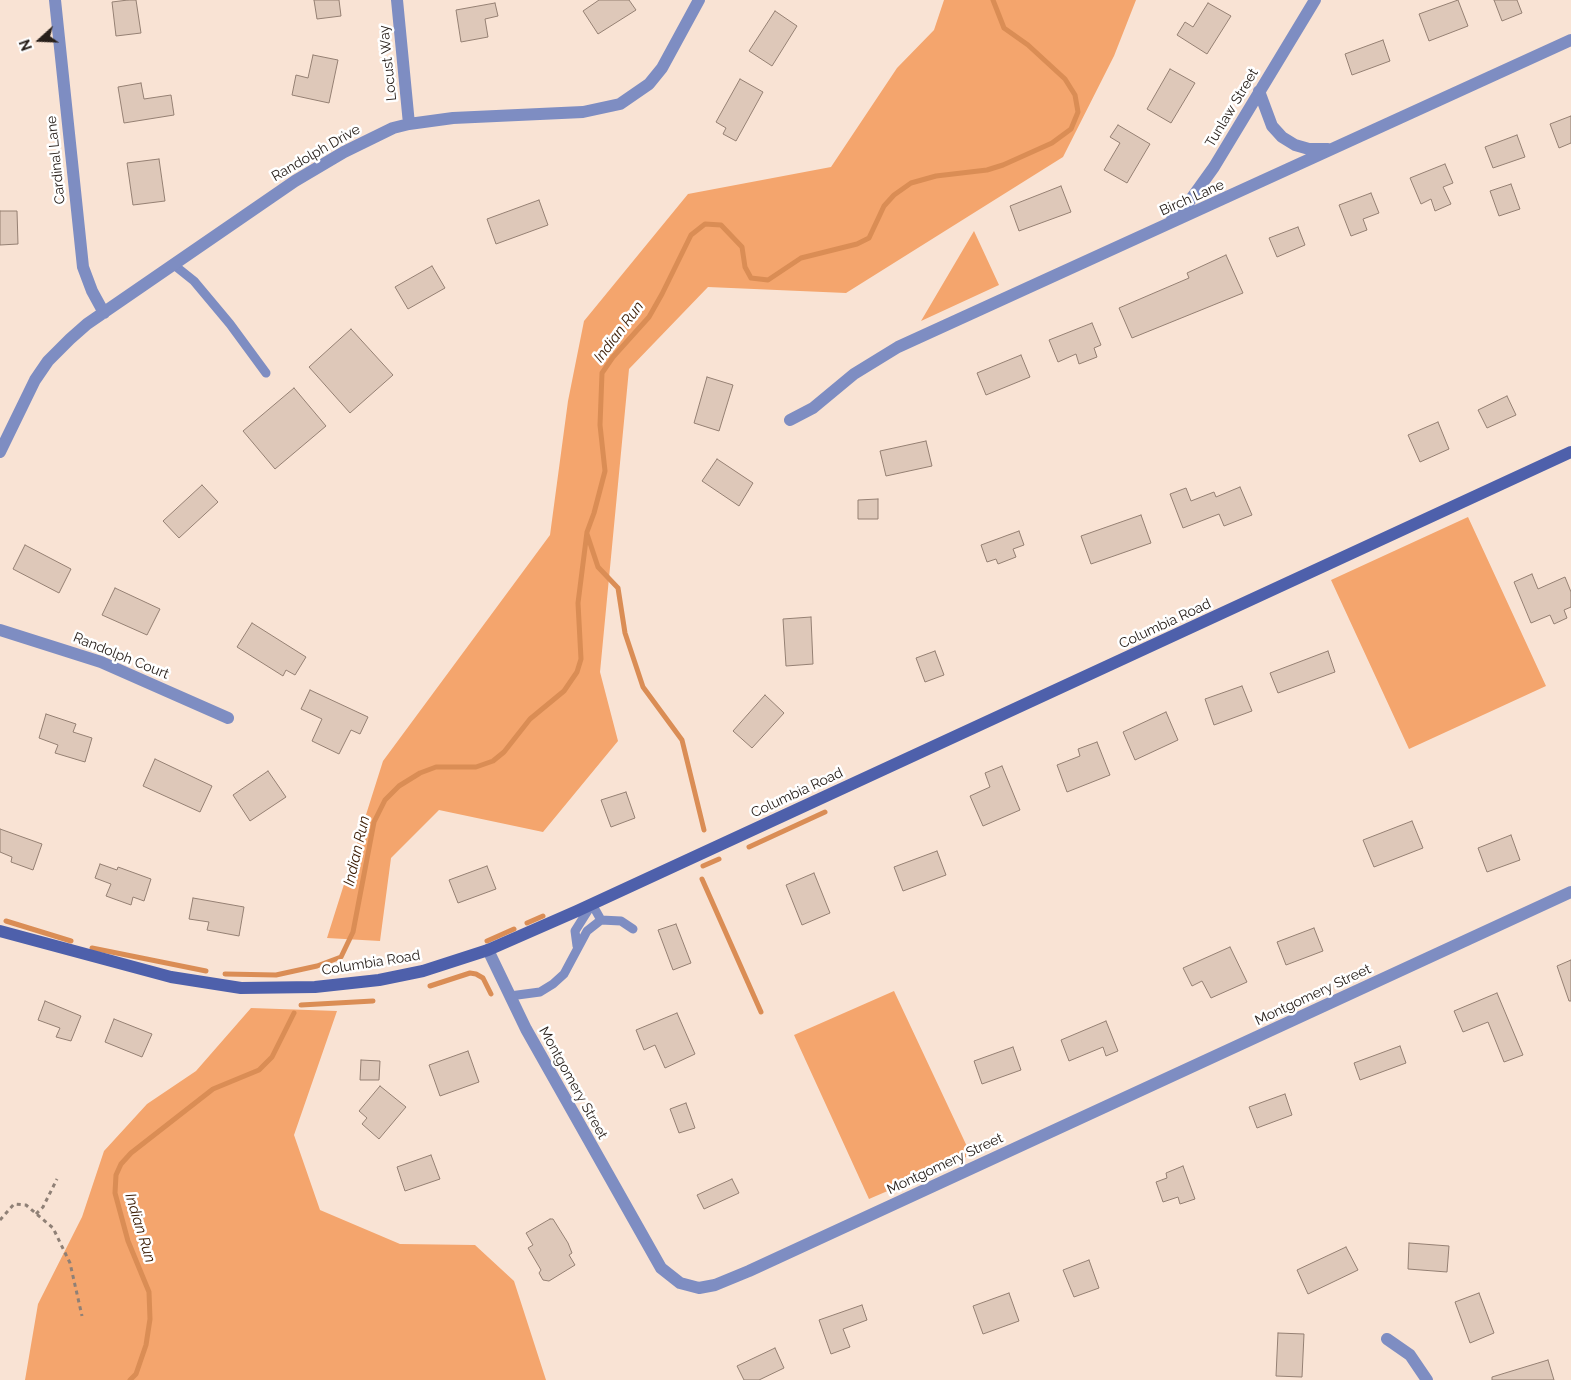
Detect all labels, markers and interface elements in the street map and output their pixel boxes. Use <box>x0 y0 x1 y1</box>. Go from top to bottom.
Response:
north arrow <box>15 15 65 65</box>
street label: Locust Way <box>376 24 400 102</box>
text: N <box>17 37 35 53</box>
street label: Tunlaw Street <box>1202 66 1262 150</box>
street label: Cardinal Lane <box>43 115 69 205</box>
street label: Randolph Drive <box>269 121 363 185</box>
street label: Birch Lane <box>1157 176 1227 220</box>
water label: Indian Run <box>590 298 648 366</box>
street label: Columbia Road <box>1116 595 1214 653</box>
street label: Randolph Court <box>71 629 171 683</box>
street label: Columbia Road <box>748 764 846 822</box>
water label: Indian Run <box>340 814 374 888</box>
street label: Columbia Road <box>321 947 421 979</box>
street label: Montgomery Street <box>1252 961 1374 1029</box>
street label: Montgomery Street <box>535 1024 611 1142</box>
street label: Montgomery Street <box>884 1130 1006 1198</box>
water label: Indian Run <box>121 1191 159 1265</box>

